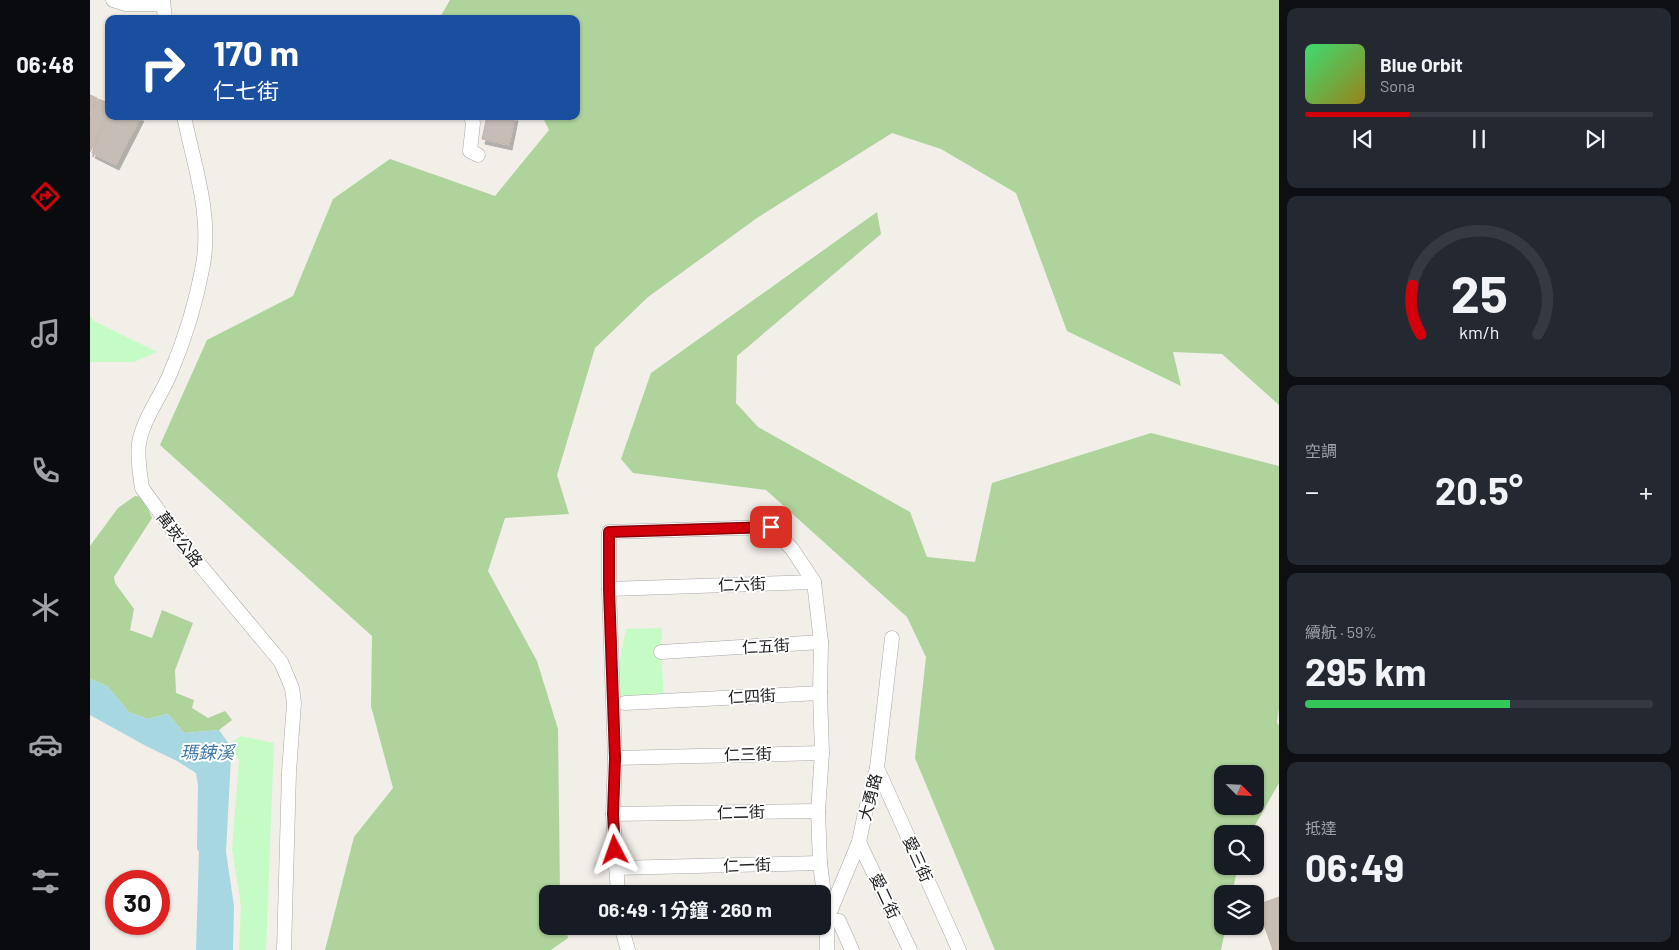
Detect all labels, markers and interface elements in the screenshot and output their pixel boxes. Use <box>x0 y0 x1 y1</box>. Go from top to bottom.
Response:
text: 170 m <box>213 31 299 73</box>
icon: right <box>130 35 195 100</box>
text: 06:48 <box>16 51 74 77</box>
text: Blue Orbit <box>1380 53 1463 76</box>
text: Sona <box>1380 76 1415 95</box>
text: 仁七街 <box>213 77 279 103</box>
icon: previous <box>1349 125 1377 153</box>
icon: pause <box>1465 125 1493 153</box>
icon: next <box>1581 125 1609 153</box>
icon: directions <box>28 179 63 214</box>
text: 25 <box>1450 261 1508 323</box>
icon: music <box>28 316 63 351</box>
text: km/h <box>1459 321 1499 343</box>
text: 空調 <box>1305 441 1337 460</box>
icon: phone <box>28 453 63 488</box>
text: 20.5° <box>1435 467 1523 513</box>
text: − <box>1305 474 1319 508</box>
text: + <box>1639 474 1653 508</box>
pin <box>750 506 792 548</box>
street label: 萬崁公路 <box>154 507 207 570</box>
icon: arrive <box>757 513 785 541</box>
street label: 仁六街 <box>718 573 766 594</box>
icon: climate <box>28 590 63 625</box>
text: 續航 · 59% <box>1305 622 1377 641</box>
street label: 仁五街 <box>742 635 790 656</box>
text: 295 km <box>1305 648 1427 694</box>
street label: 仁四街 <box>728 685 776 706</box>
icon: car <box>28 727 63 762</box>
water label: 瑪鋉溪 <box>180 741 237 763</box>
street label: 仁三街 <box>724 744 772 763</box>
north arrow <box>1214 765 1264 815</box>
map controls <box>1214 765 1264 935</box>
street label: 大勇路 <box>854 771 885 822</box>
street label: 仁二街 <box>717 802 765 821</box>
text: 抵達 <box>1305 818 1337 837</box>
position arrow <box>588 823 640 875</box>
button: search <box>1214 825 1264 875</box>
street label: 愛三街 <box>900 833 937 885</box>
text: 06:49 <box>1305 844 1404 890</box>
street label: 仁一街 <box>723 854 771 875</box>
icon: filters <box>28 864 63 899</box>
speed limit sign: 30 <box>105 870 170 935</box>
street label: 愛二街 <box>867 870 904 922</box>
button: layers <box>1214 885 1264 935</box>
text: 06:49 · 1 分鐘 · 260 m <box>598 898 772 921</box>

